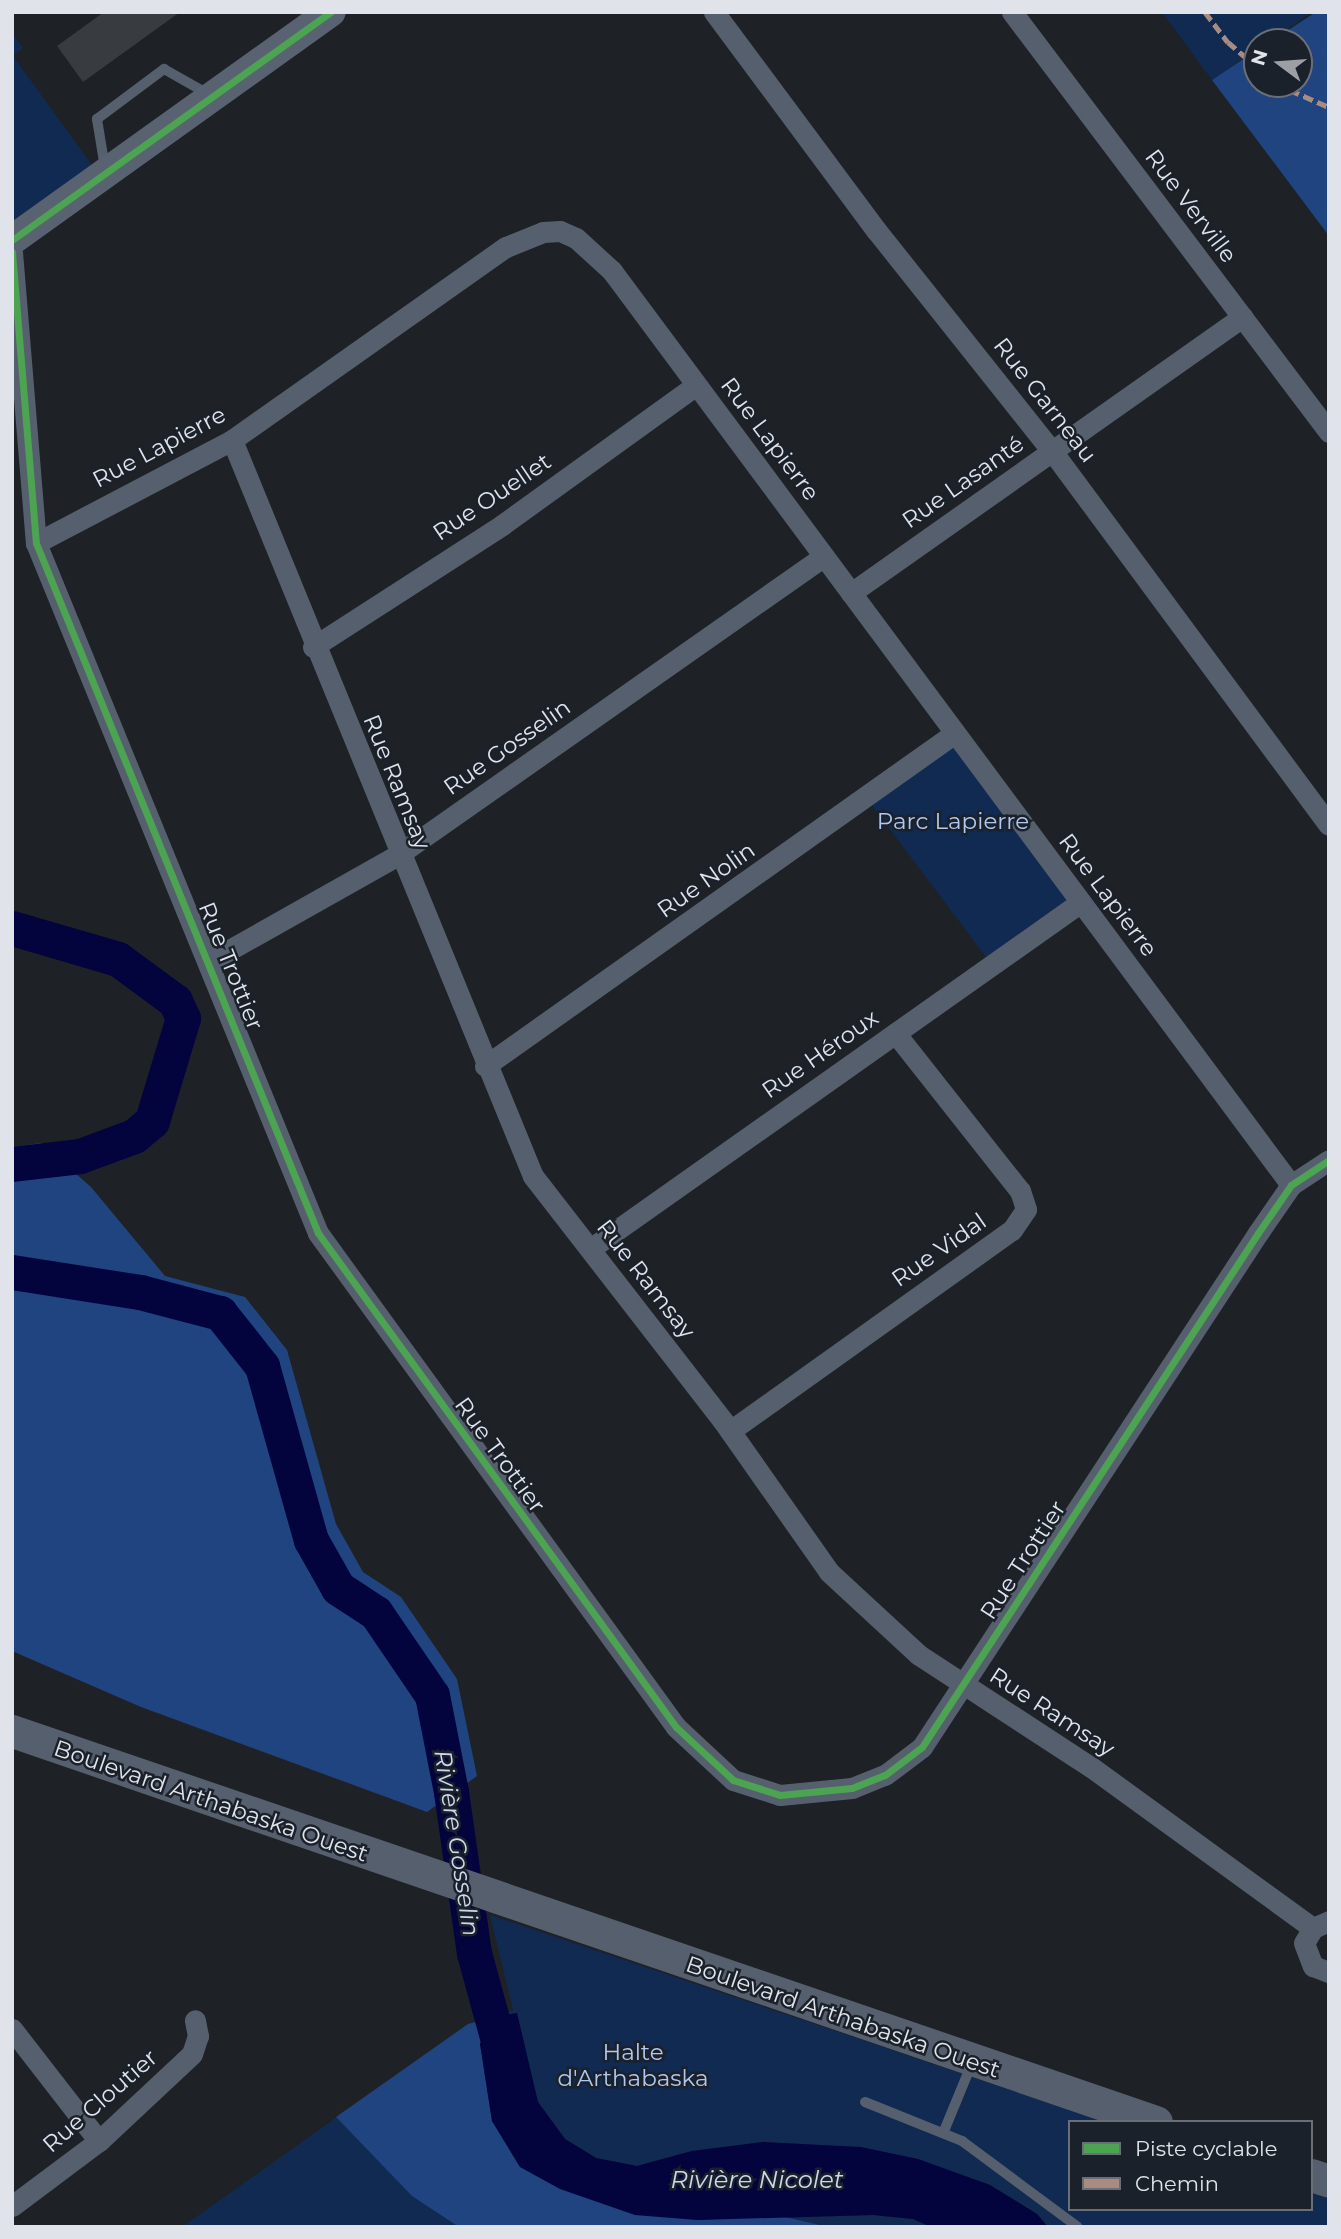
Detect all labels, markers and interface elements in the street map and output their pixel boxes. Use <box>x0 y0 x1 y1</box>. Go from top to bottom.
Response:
north arrow <box>1243 28 1313 98</box>
text: N <box>1246 47 1272 68</box>
street label: Rue Verville <box>1139 144 1243 268</box>
street label: Rue Garneau <box>988 332 1102 468</box>
street label: Rue Lapierre <box>715 372 825 506</box>
street label: Rue Lapierre <box>88 400 230 494</box>
street label: Rue Lasanté <box>897 430 1029 534</box>
street label: Rue Ouellet <box>428 447 556 547</box>
street label: Rue Gosselin <box>438 693 576 801</box>
street label: Rue Ramsay <box>357 710 437 854</box>
park label: Parc Lapierre <box>877 807 1029 835</box>
street label: Rue Lapierre <box>1053 828 1163 962</box>
street label: Rue Nolin <box>652 836 760 924</box>
street label: Rue Trottier <box>193 898 269 1034</box>
street label: Rue Héroux <box>757 1004 883 1104</box>
street label: Rue Vidal <box>886 1207 992 1293</box>
street label: Rue Ramsay <box>591 1214 701 1344</box>
street label: Rue Trottier <box>449 1392 551 1518</box>
street label: Rue Trottier <box>974 1495 1072 1625</box>
street label: Rue Ramsay <box>984 1661 1120 1763</box>
street label: Boulevard Arthabaska Ouest <box>50 1734 372 1868</box>
water label: Rivière Gosselin <box>428 1748 486 1938</box>
street label: Boulevard Arthabaska Ouest <box>682 1950 1004 2084</box>
park label: Halte d'Arthabaska <box>557 2038 709 2092</box>
street label: Rue Cloutier <box>37 2044 163 2158</box>
legend <box>1068 2120 1313 2211</box>
text: Piste cyclable <box>1135 2136 1277 2161</box>
water label: Rivière Nicolet <box>671 2166 843 2194</box>
text: Chemin <box>1135 2171 1219 2196</box>

